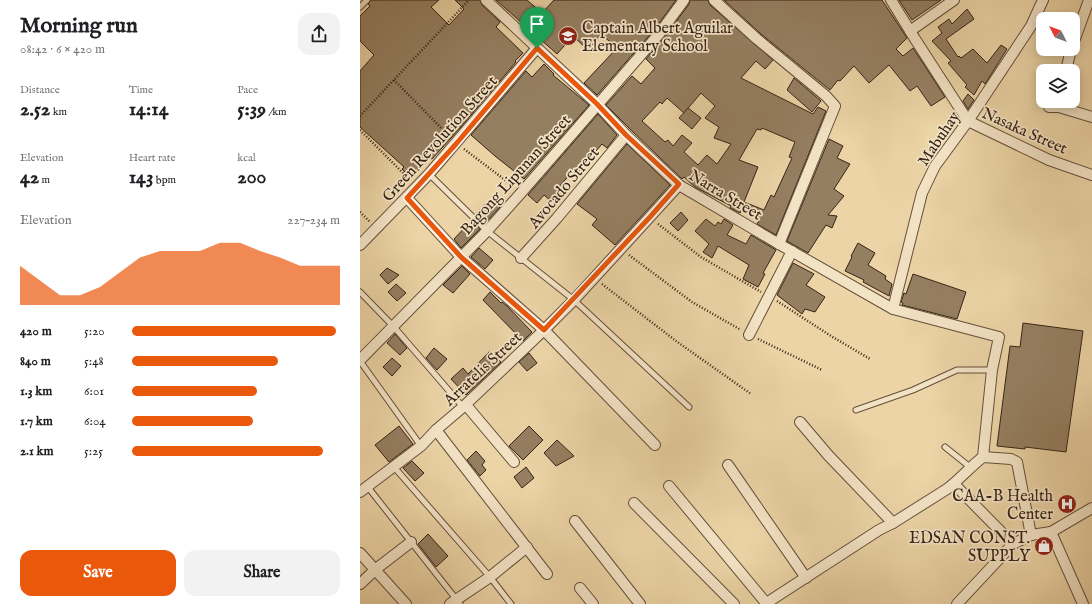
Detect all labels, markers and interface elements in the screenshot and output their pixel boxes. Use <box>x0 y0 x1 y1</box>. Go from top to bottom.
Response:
pin <box>520 7.0 554 48</box>
text: Morning run <box>20 12 138 40</box>
north arrow <box>1036 12 1080 56</box>
map controls <box>1036 12 1080 108</box>
button: share <box>298 13 340 55</box>
icon: arrive <box>526 13 548 35</box>
place label: Captain Albert Aguilar Elementary School <box>582 19 733 57</box>
school or university icon: Captain Albert Aguilar Elementary School <box>557 25 579 47</box>
text: 08:42 · 6 × 420 m <box>20 41 105 58</box>
button: layers <box>1036 64 1080 108</box>
street label: Green Revolution Street <box>379 72 503 207</box>
text: Distance <box>20 83 60 97</box>
text: Time <box>129 83 153 97</box>
text: Pace <box>237 83 258 97</box>
text: 2.52 <box>20 97 50 122</box>
text: 14:14 <box>129 97 168 122</box>
text: 5:39 <box>237 97 266 122</box>
street label: Nasaka Street <box>978 104 1071 160</box>
text: km <box>50 105 67 119</box>
text: /km <box>266 105 287 119</box>
street label: Mabuhay <box>914 108 965 170</box>
street label: Bagong Lipunan Street <box>457 111 576 240</box>
street label: Avocado Street <box>524 143 605 234</box>
text: Elevation <box>20 151 64 165</box>
text: Heart rate <box>129 151 176 165</box>
text: kcal <box>237 151 256 165</box>
text: 42 <box>20 165 39 190</box>
text: 143 <box>129 165 153 190</box>
text: 200 <box>237 165 266 190</box>
street label: Narra Street <box>685 166 766 226</box>
text: m <box>39 173 50 187</box>
text: bpm <box>153 173 176 187</box>
text: Elevation <box>20 212 72 229</box>
text: 227–234 m <box>287 212 340 229</box>
text: 420 m <box>20 323 52 340</box>
text: 5:20 <box>84 323 105 340</box>
street label: Arratelis Street <box>439 328 527 412</box>
text: 840 m <box>20 353 51 370</box>
text: 5:48 <box>84 353 104 370</box>
text: 1.3 km <box>20 383 52 400</box>
text: 6:01 <box>84 383 104 400</box>
text: 1.7 km <box>20 413 53 430</box>
text: 6:04 <box>84 413 106 430</box>
text: 2.1 km <box>20 443 54 460</box>
text: 5:25 <box>84 443 103 460</box>
place label: CAA-B Health Center <box>952 487 1053 525</box>
hospital icon: CAA-B Health Center <box>1056 493 1078 515</box>
place label: EDSAN CONST. SUPPLY <box>909 529 1031 567</box>
shop icon: EDSAN CONST. SUPPLY <box>1033 535 1055 557</box>
button: Save <box>20 550 176 596</box>
button: Share <box>184 550 340 596</box>

